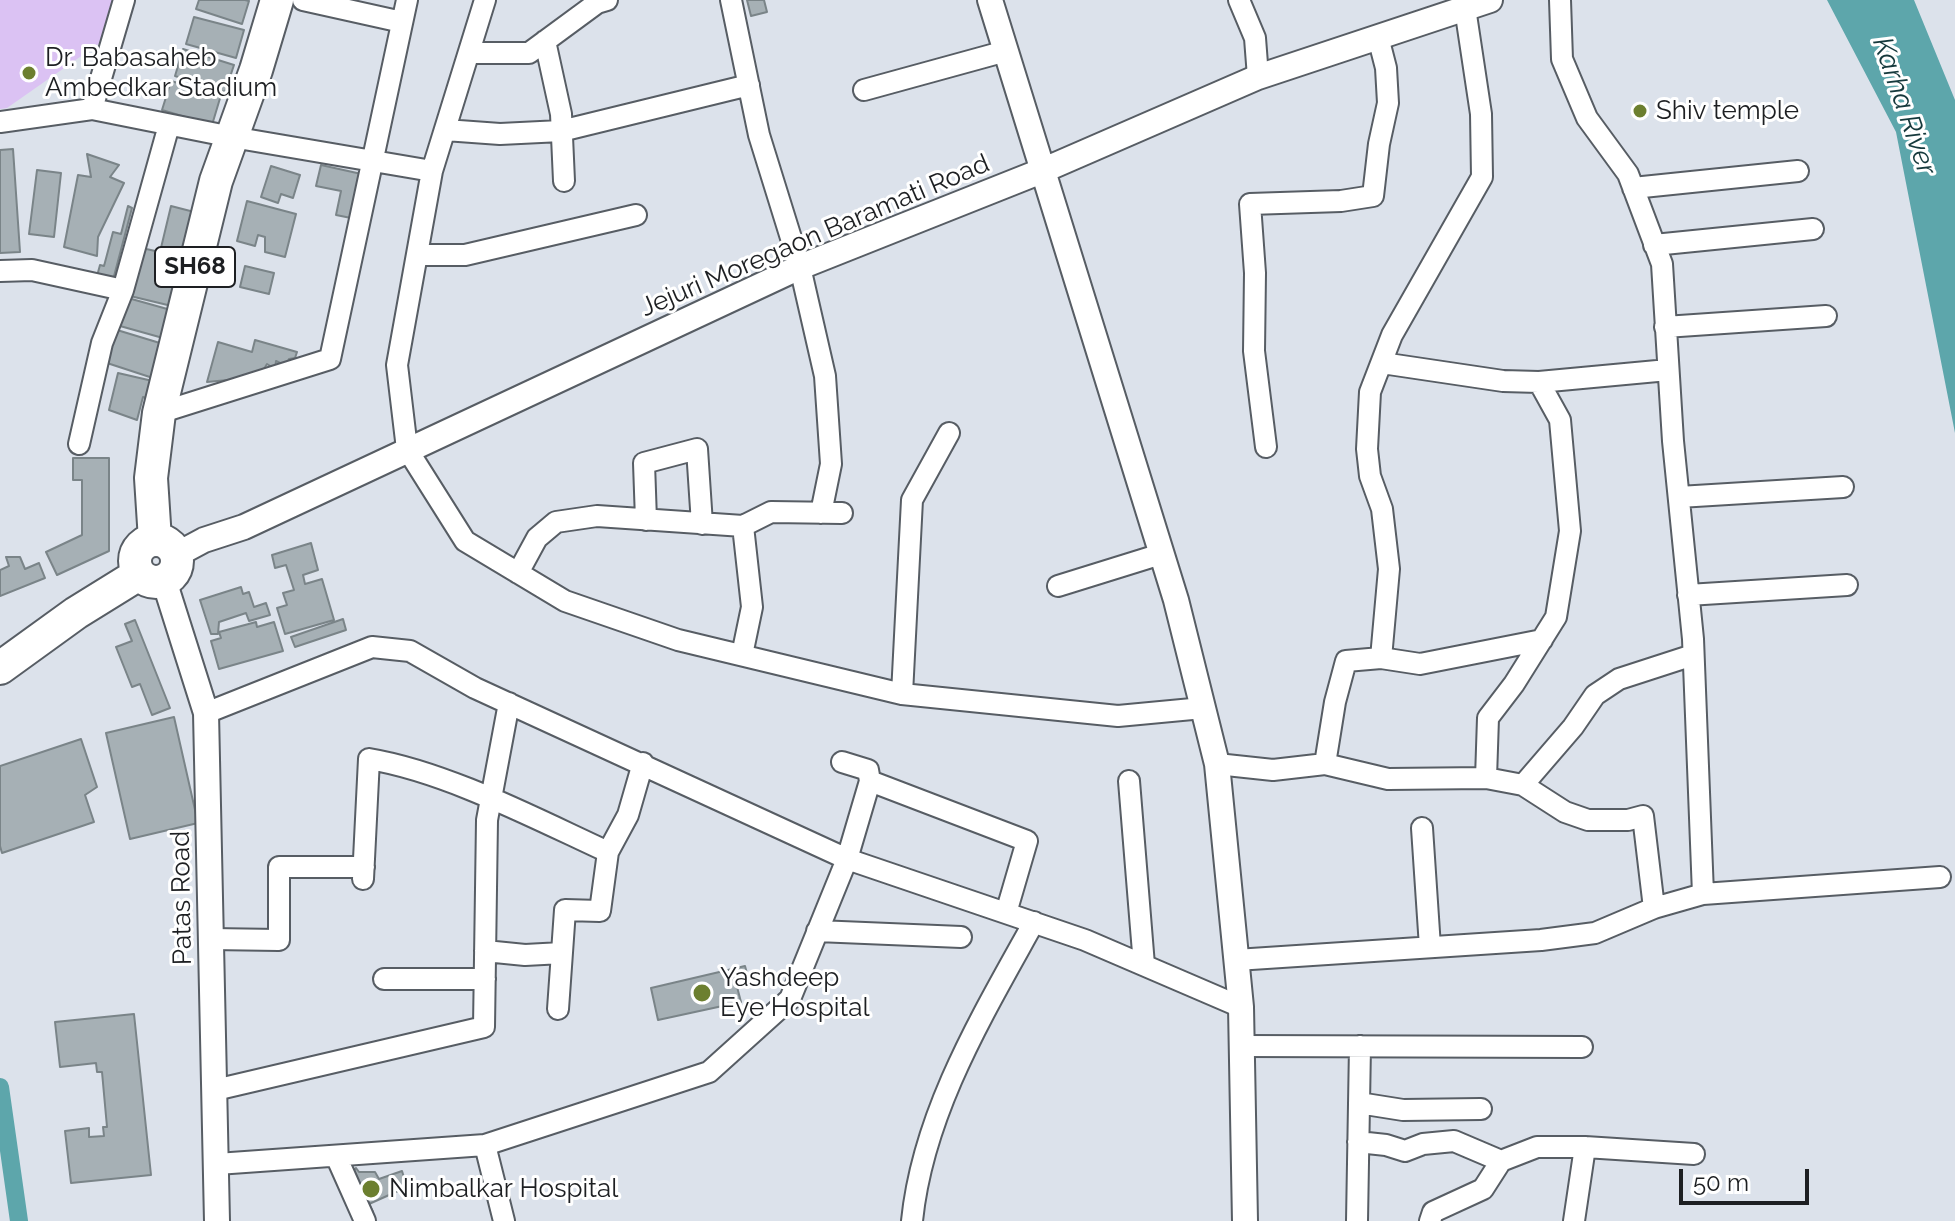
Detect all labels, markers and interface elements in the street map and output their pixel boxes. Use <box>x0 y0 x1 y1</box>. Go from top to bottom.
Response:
water label: Karha River <box>1865 33 1943 179</box>
place label: Dr. Babasaheb Ambedkar Stadium <box>45 42 277 104</box>
marker: Dr. Babasaheb Ambedkar Stadium <box>20 64 38 82</box>
place label: Shiv temple <box>1656 95 1799 127</box>
marker: Shiv temple <box>1631 102 1649 120</box>
street label: Jejuri Moregaon Baramati Road <box>636 148 994 324</box>
road number: SH68 <box>155 247 235 287</box>
street label: Patas Road <box>165 830 199 966</box>
place label: Yashdeep Eye Hospital <box>720 962 869 1024</box>
marker: Yashdeep Eye Hospital <box>691 982 713 1004</box>
scale bar <box>1683 1153 1813 1203</box>
text: 50 m <box>1693 1168 1749 1197</box>
place label: Nimbalkar Hospital <box>389 1173 618 1205</box>
marker: Nimbalkar Hospital <box>360 1178 382 1200</box>

